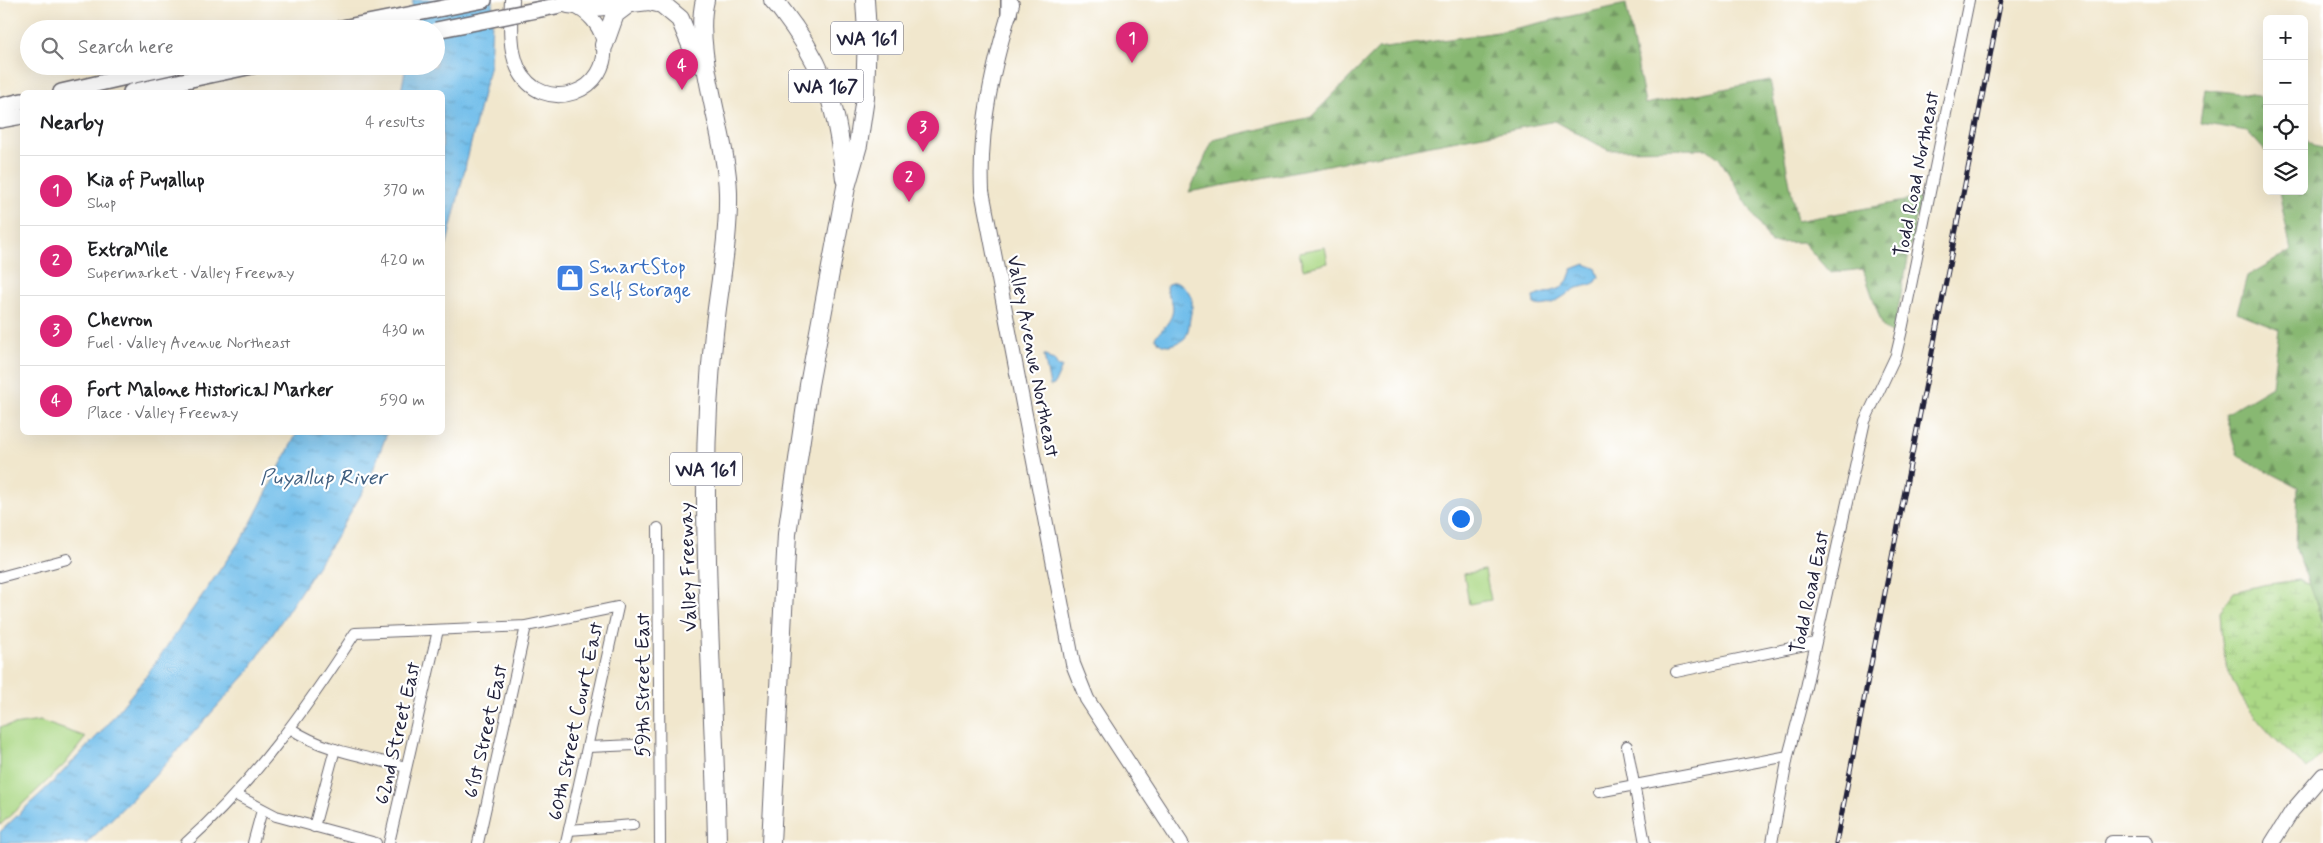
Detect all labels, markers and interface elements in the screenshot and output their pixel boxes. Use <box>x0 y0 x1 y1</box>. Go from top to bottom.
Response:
map controls <box>2263 15 2308 195</box>
button: + <box>2263 15 2308 60</box>
search box <box>20 20 445 75</box>
road number: WA 161 <box>831 22 903 54</box>
pin: 1 <box>1116 22 1148 63</box>
icon: search <box>38 34 66 62</box>
text: Search here <box>78 35 174 60</box>
pin: 4 <box>666 49 698 90</box>
button: − <box>2263 60 2308 105</box>
road number: WA 167 <box>788 70 864 102</box>
street label: Todd Road Northeast <box>1888 89 1947 259</box>
button: locate <box>2263 105 2308 150</box>
text: Nearby <box>40 109 104 137</box>
pin: 3 <box>907 111 939 152</box>
text: 4 results <box>365 112 425 133</box>
button: layers <box>2263 150 2308 195</box>
pin: 2 <box>893 161 925 202</box>
text: Kia of Puyallup <box>87 168 205 193</box>
text: 1 <box>52 180 60 201</box>
text: 370 m <box>383 180 425 201</box>
text: Shop <box>87 193 116 214</box>
text: ExtraMile <box>87 238 168 263</box>
text: 2 <box>52 250 60 271</box>
text: 420 m <box>381 250 425 271</box>
street label: Valley Avenue Northeast <box>1000 253 1065 460</box>
place label: SmartStop Self Storage <box>589 254 691 304</box>
text: Supermarket · Valley Freeway <box>87 263 295 284</box>
shop icon: SmartStop Self Storage <box>555 263 585 293</box>
text: Chevron <box>87 308 152 333</box>
text: 3 <box>52 320 60 341</box>
text: 430 m <box>382 320 425 341</box>
text: Fuel · Valley Avenue Northeast <box>87 333 291 354</box>
text: Fort Malone Historical Marker <box>87 378 334 403</box>
text: 4 <box>51 390 61 411</box>
text: 590 m <box>379 390 425 411</box>
text: Place · Valley Freeway <box>87 403 238 424</box>
road number: WA 161 <box>670 452 742 486</box>
water label: Puyallup River <box>260 464 389 492</box>
street label: Valley Freeway <box>673 502 704 632</box>
your location <box>1448 506 1474 532</box>
street label: Todd Road East <box>1784 528 1837 656</box>
street label: 59th Street East <box>630 613 657 757</box>
street label: 60th Street Court East <box>542 619 611 823</box>
street label: 62nd Street East <box>369 659 428 807</box>
street label: 61st Street East <box>458 662 515 801</box>

